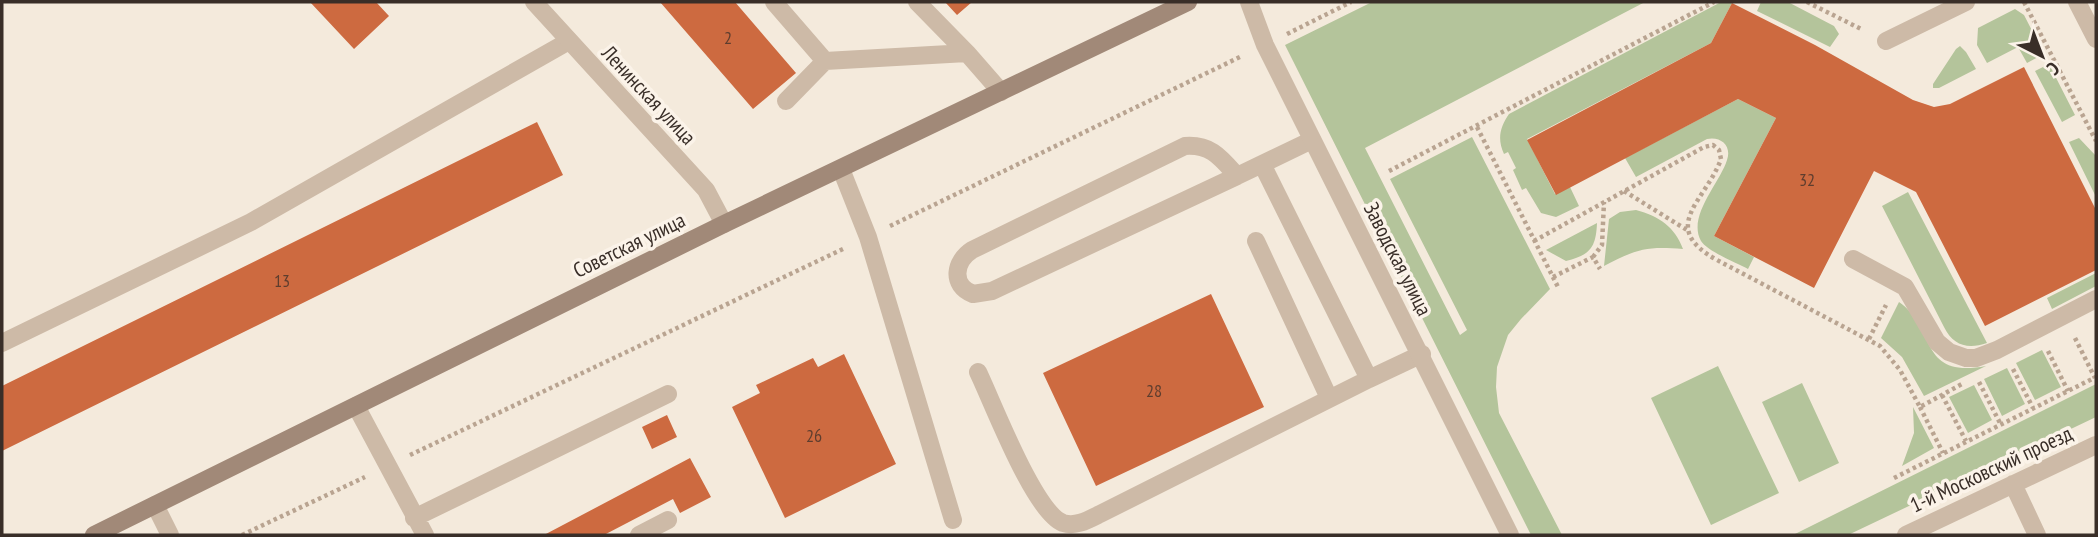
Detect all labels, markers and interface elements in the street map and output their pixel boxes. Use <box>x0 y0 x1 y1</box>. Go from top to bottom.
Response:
north arrow <box>2007 21 2077 91</box>
house number: 2 <box>724 26 732 49</box>
street label: Ленинская улица <box>595 39 702 150</box>
text: С <box>2042 57 2065 81</box>
house number: 32 <box>1799 168 1815 191</box>
street label: Заводская улица <box>1358 198 1438 320</box>
street label: Советская улица <box>569 206 689 284</box>
house number: 13 <box>274 269 290 292</box>
house number: 28 <box>1146 379 1162 402</box>
street label: 1-й Московский проезд <box>1906 420 2076 518</box>
house number: 26 <box>806 424 822 447</box>

